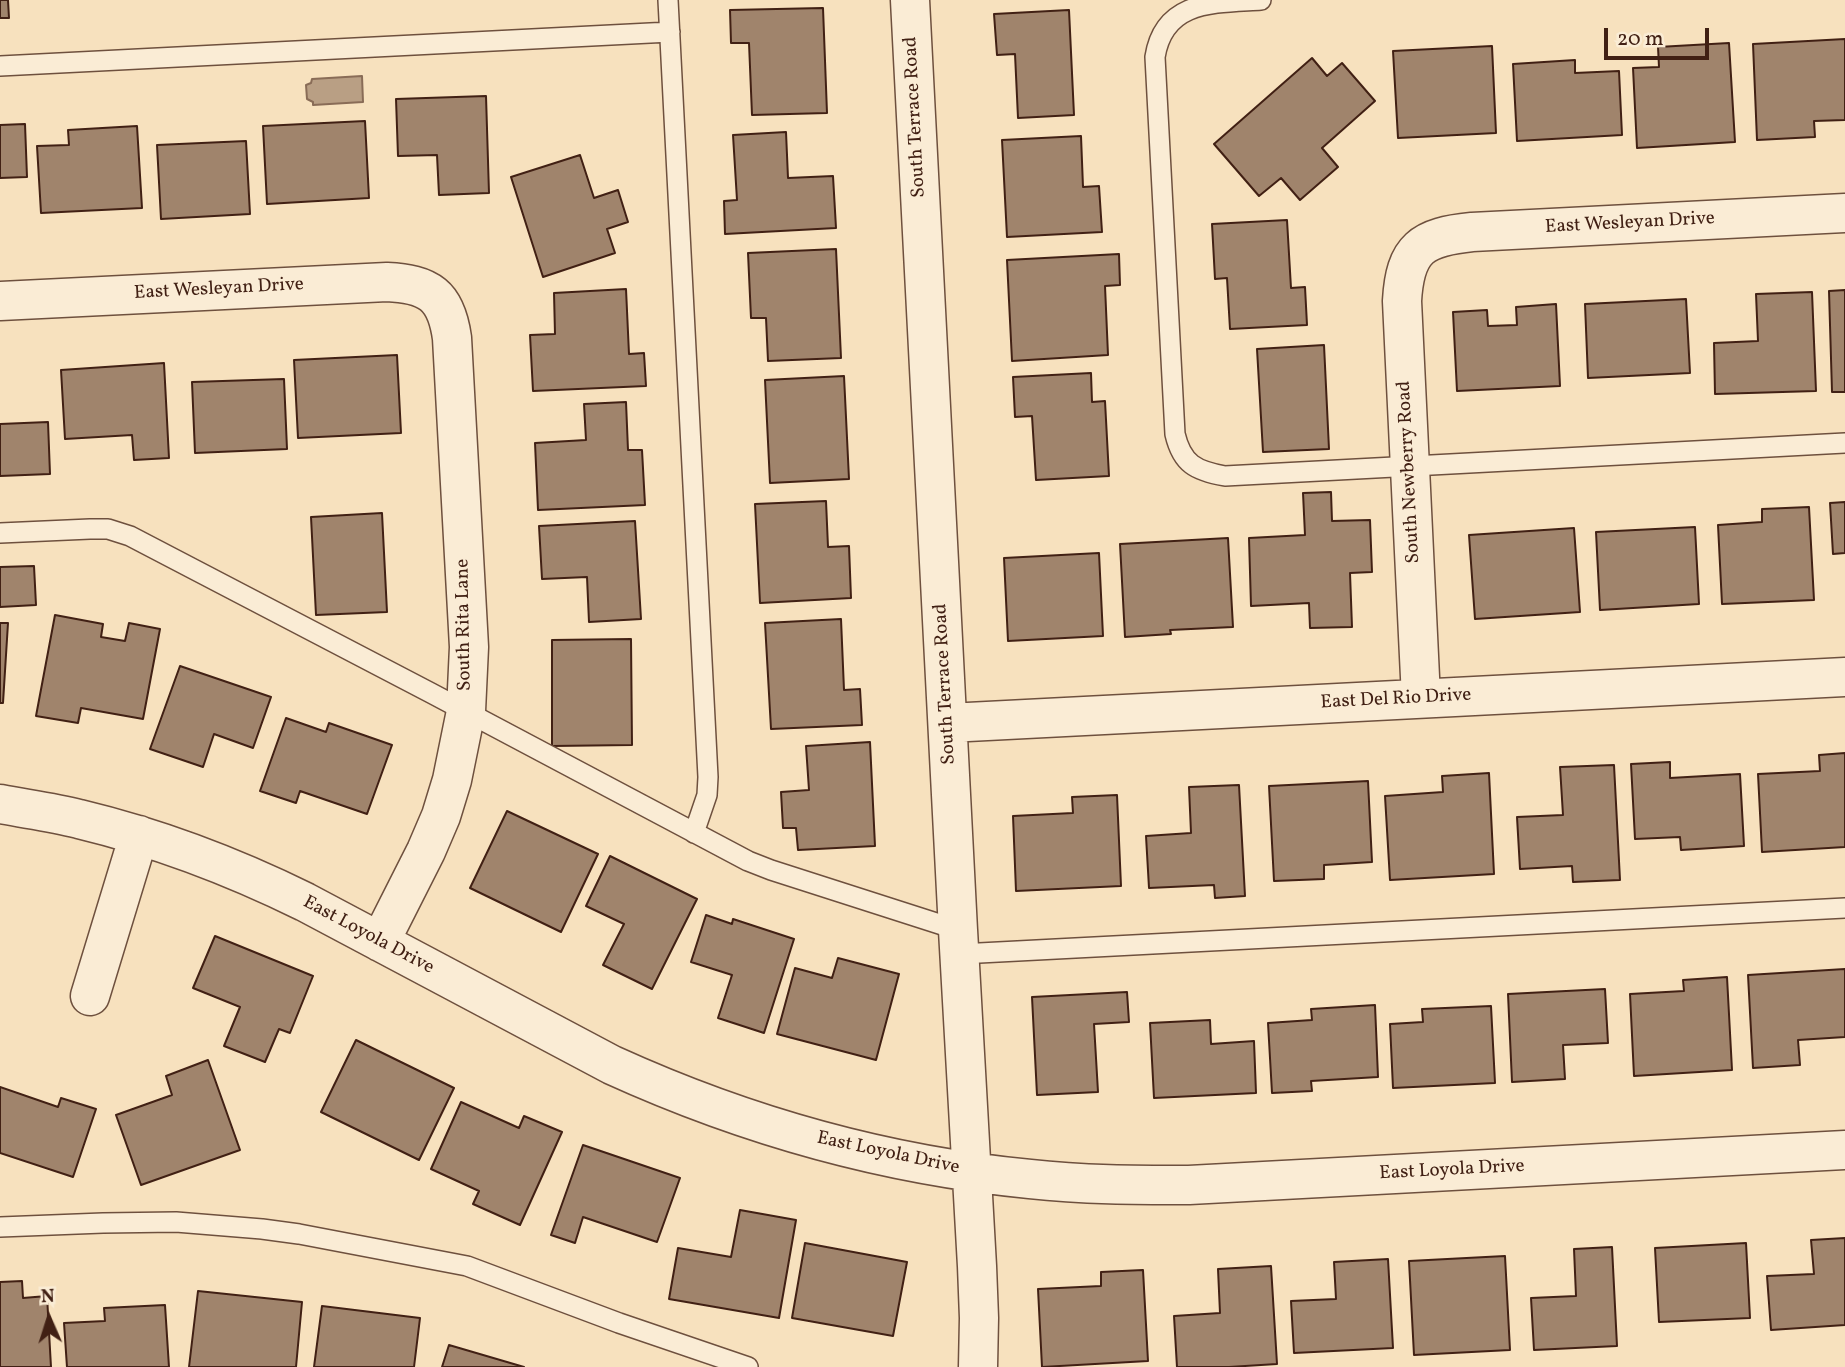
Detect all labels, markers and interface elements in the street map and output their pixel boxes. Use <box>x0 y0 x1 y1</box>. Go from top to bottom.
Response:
scale bar <box>1607 14 1712 58</box>
text: 20 m <box>1617 25 1663 54</box>
street label: South Terrace Road <box>900 36 932 198</box>
street label: East Wesleyan Drive <box>1545 208 1715 240</box>
street label: East Wesleyan Drive <box>134 274 304 306</box>
street label: South Newberry Road <box>1394 380 1426 564</box>
street label: South Rita Lane <box>452 559 478 691</box>
street label: South Terrace Road <box>930 603 962 765</box>
street label: East Del Rio Drive <box>1320 685 1472 715</box>
street label: East Loyola Drive <box>298 892 438 980</box>
street label: East Loyola Drive <box>815 1128 961 1180</box>
street label: East Loyola Drive <box>1379 1156 1525 1186</box>
north arrow <box>14 1283 84 1353</box>
text: N <box>40 1284 55 1310</box>

